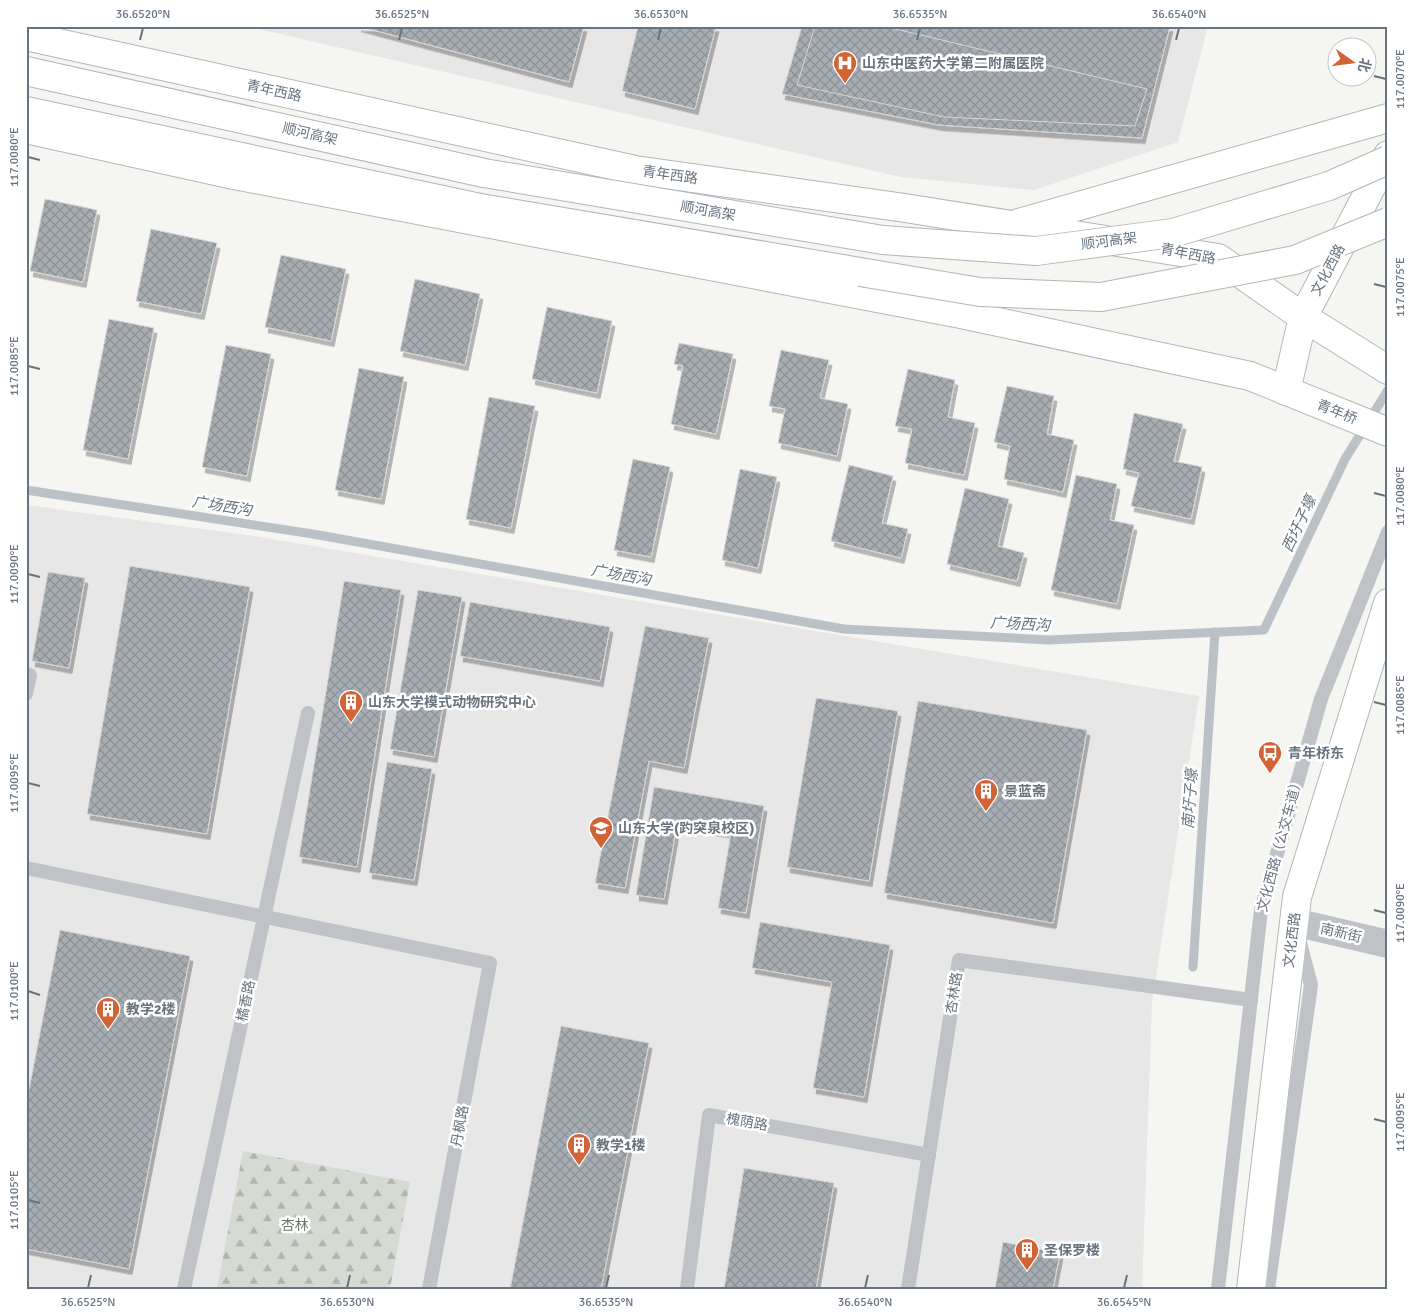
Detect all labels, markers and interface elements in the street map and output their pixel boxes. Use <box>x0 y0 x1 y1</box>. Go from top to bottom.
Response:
text: 36.6520°N <box>116 7 170 22</box>
text: 36.6525°N <box>375 7 429 22</box>
text: 36.6530°N <box>634 7 688 22</box>
text: 36.6535°N <box>893 7 947 22</box>
text: 36.6540°N <box>1152 7 1206 22</box>
north arrow <box>1326 38 1376 88</box>
text: 117.0070°E <box>1393 49 1408 109</box>
hospital icon: 山东中医药大学第二附属医院 <box>832 50 858 84</box>
place label: 山东中医药大学第二附属医院 <box>862 55 1044 72</box>
text: 北 <box>1354 56 1374 74</box>
street label: 青年西路 <box>245 77 303 105</box>
street label: 顺河高架 <box>281 119 339 149</box>
text: 117.0080°E <box>7 127 22 187</box>
street label: 青年西路 <box>641 163 699 187</box>
street label: 顺河高架 <box>679 198 737 224</box>
street label: 顺河高架 <box>1080 229 1138 253</box>
street label: 青年西路 <box>1159 240 1217 268</box>
street label: 文化西路 <box>1307 241 1349 299</box>
text: 117.0075°E <box>1393 257 1408 317</box>
text: 117.0085°E <box>7 336 22 396</box>
street label: 青年桥 <box>1314 396 1360 428</box>
text: 117.0080°E <box>1393 466 1408 526</box>
water label: 西圩子壕 <box>1278 490 1321 555</box>
water label: 广场西沟 <box>191 492 255 520</box>
text: 117.0090°E <box>7 544 22 604</box>
water label: 广场西沟 <box>590 561 654 589</box>
water label: 广场西沟 <box>990 613 1052 635</box>
text: 117.0085°E <box>1393 675 1408 735</box>
building icon: 山东大学模式动物研究中心 <box>338 689 364 723</box>
place label: 山东大学模式动物研究中心 <box>368 694 536 711</box>
bus stop icon: 青年桥东 <box>1257 740 1283 774</box>
place label: 青年桥东 <box>1288 745 1344 762</box>
text: 117.0095°E <box>7 753 22 813</box>
water label: 南圩子壕 <box>1179 765 1201 830</box>
street label: 文化西路（公交车道） <box>1254 774 1306 914</box>
building icon: 景蓝斋 <box>973 778 999 812</box>
place label: 景蓝斋 <box>1004 783 1046 800</box>
school or university icon: 山东大学(趵突泉校区) <box>588 815 614 849</box>
place label: 山东大学(趵突泉校区) <box>618 820 755 837</box>
text: 117.0090°E <box>1393 883 1408 943</box>
street label: 文化西路 <box>1280 911 1304 969</box>
street label: 南新街 <box>1319 920 1363 946</box>
text: 117.0100°E <box>7 961 22 1021</box>
street label: 杏林路 <box>942 971 966 1015</box>
street label: 橘香路 <box>233 979 259 1023</box>
building icon: 教学2楼 <box>95 996 121 1030</box>
place label: 教学2楼 <box>126 1001 176 1018</box>
text: 117.0095°E <box>1393 1092 1408 1152</box>
street label: 丹枫路 <box>448 1104 472 1148</box>
street label: 槐荫路 <box>725 1110 769 1134</box>
building icon: 教学1楼 <box>566 1132 592 1166</box>
place label: 教学1楼 <box>596 1137 646 1154</box>
text: 117.0105°E <box>7 1170 22 1230</box>
park label: 杏林 <box>281 1217 309 1234</box>
building icon: 圣保罗楼 <box>1014 1237 1040 1271</box>
place label: 圣保罗楼 <box>1044 1242 1100 1259</box>
text: 36.6525°N <box>61 1295 115 1310</box>
text: 36.6530°N <box>320 1295 374 1310</box>
text: 36.6535°N <box>579 1295 633 1310</box>
text: 36.6540°N <box>838 1295 892 1310</box>
text: 36.6545°N <box>1097 1295 1151 1310</box>

